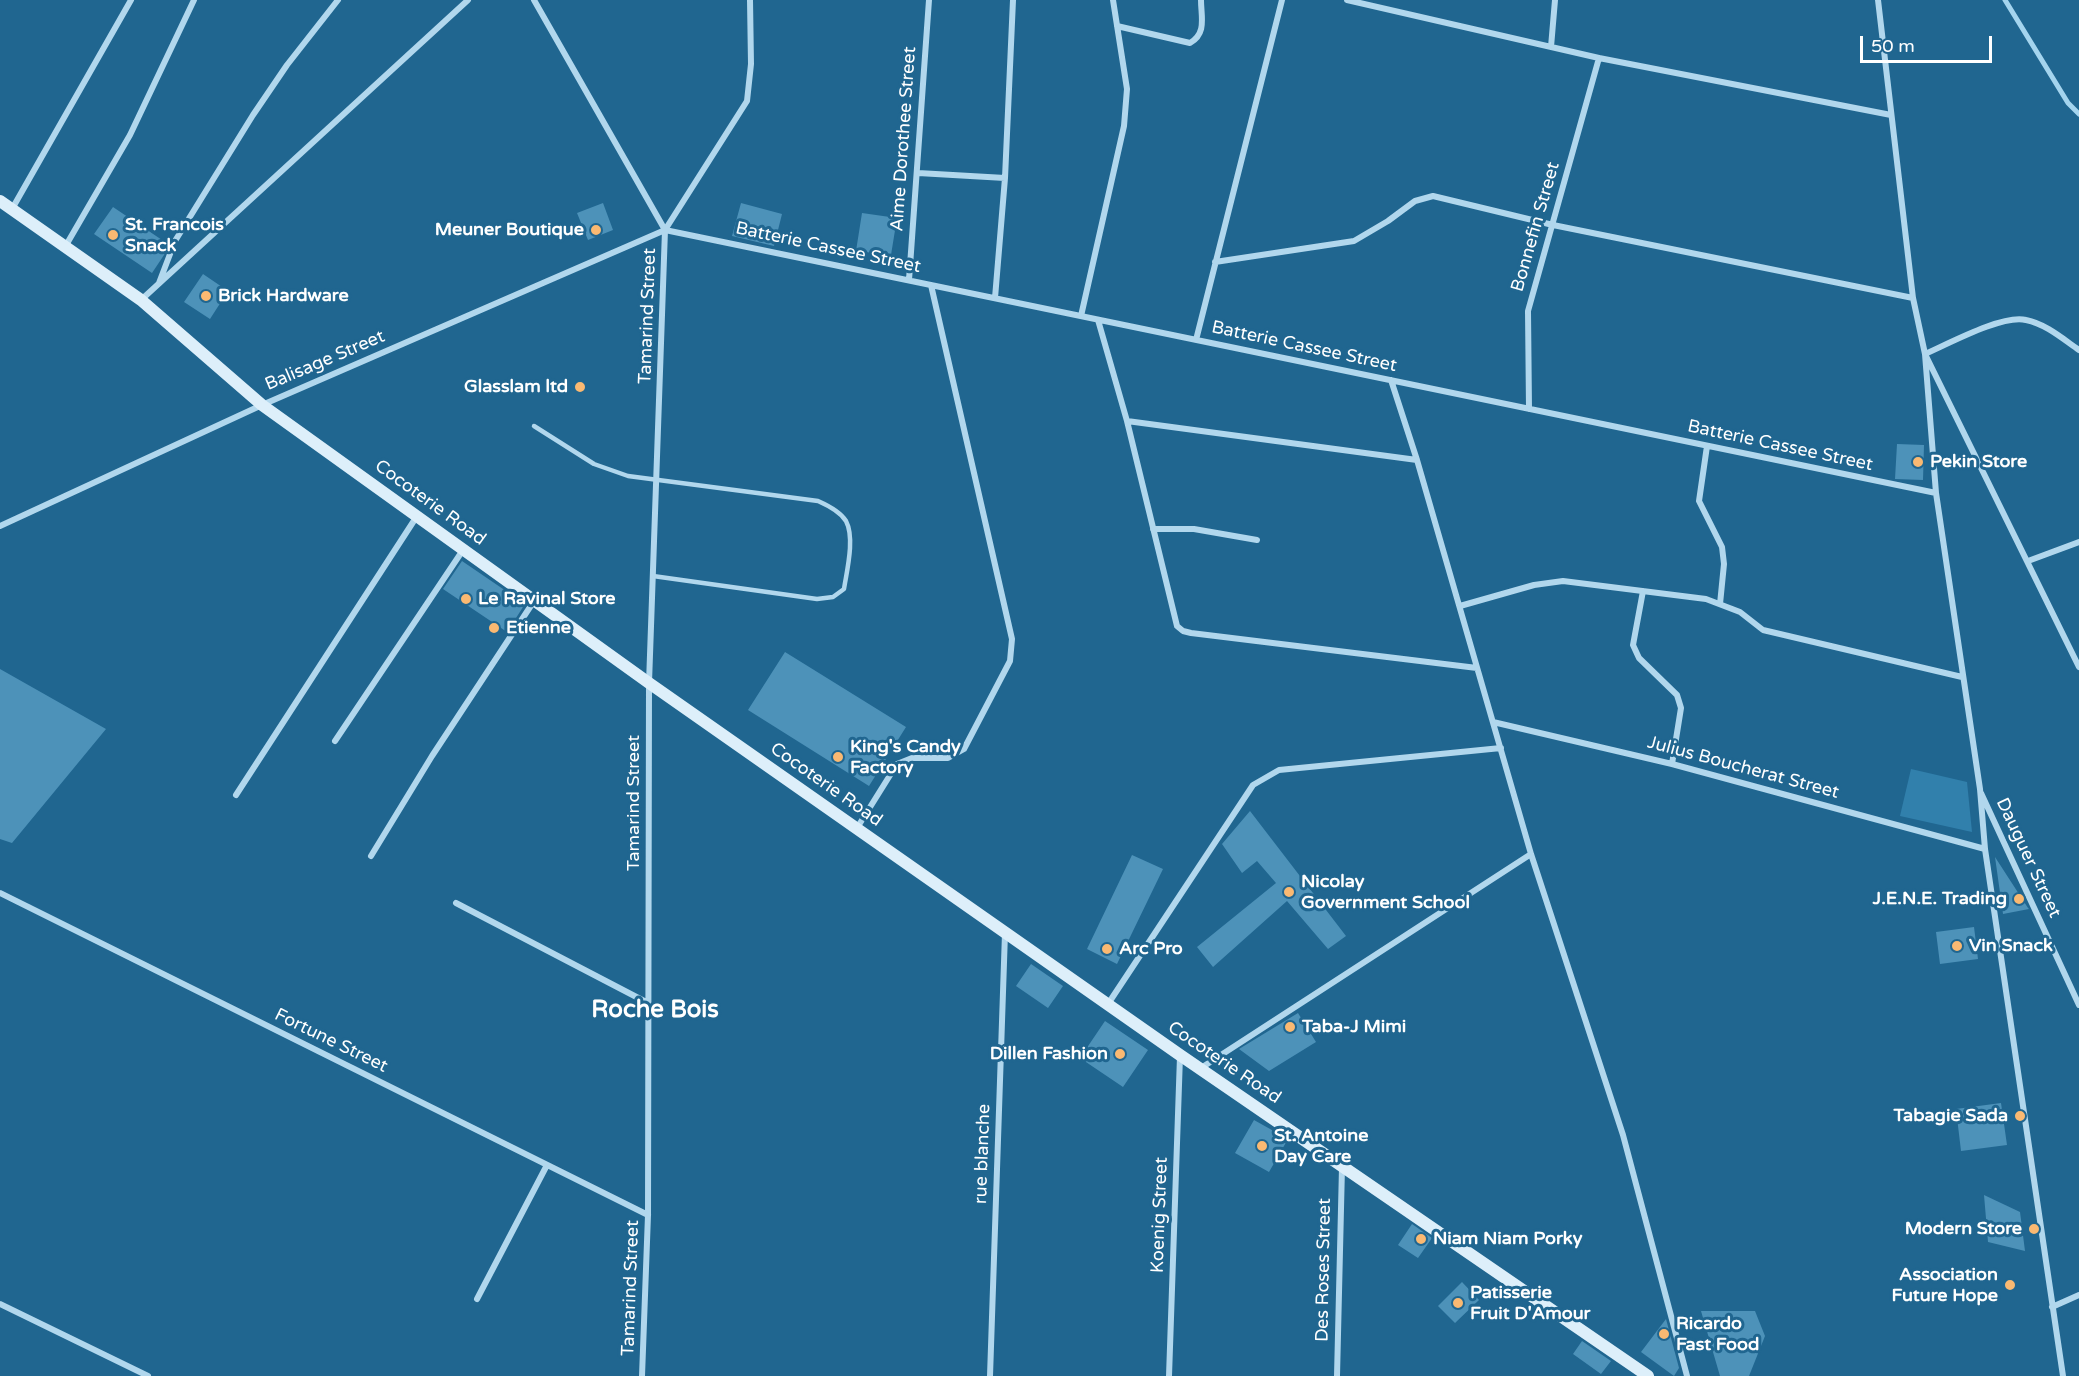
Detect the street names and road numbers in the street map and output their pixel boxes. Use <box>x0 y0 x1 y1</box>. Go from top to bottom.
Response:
street label: Aime Dorothee Street <box>887 46 921 232</box>
street label: Bonnefin Street <box>1507 160 1565 294</box>
street label: Batterie Cassee Street <box>733 218 923 278</box>
street label: Tamarind Street <box>635 248 661 384</box>
street label: Batterie Cassee Street <box>1209 317 1399 377</box>
street label: Balisage Street <box>262 326 388 396</box>
street label: Batterie Cassee Street <box>1685 416 1875 476</box>
street label: Cocoterie Road <box>370 455 490 551</box>
street label: Julius Boucherat Street <box>1645 732 1841 804</box>
street label: Tamarind Street <box>623 735 645 871</box>
street label: Cocoterie Road <box>766 738 886 832</box>
street label: Dauguer Street <box>1991 795 2065 921</box>
street label: Fortune Street <box>271 1004 391 1078</box>
street label: Cocoterie Road <box>1163 1017 1285 1109</box>
street label: rue blanche <box>970 1103 996 1205</box>
street label: Koenig Street <box>1147 1157 1173 1273</box>
street label: Des Roses Street <box>1312 1198 1336 1342</box>
street label: Tamarind Street <box>618 1220 644 1356</box>

